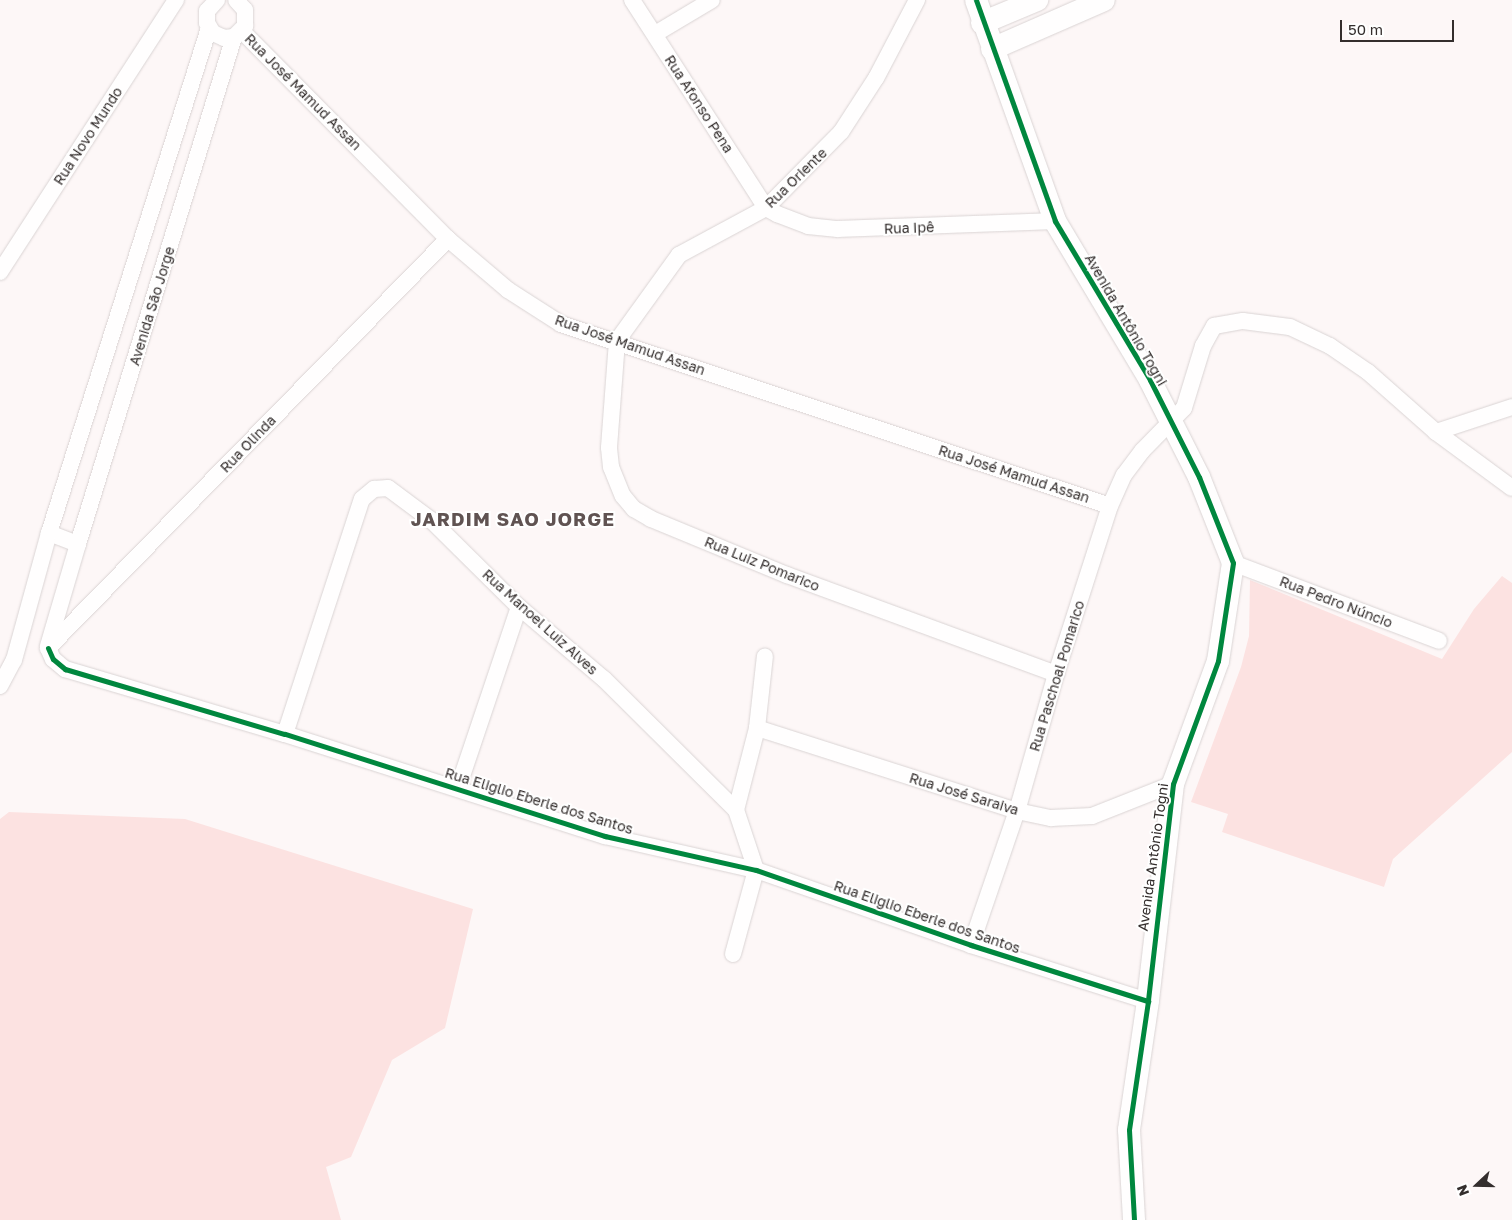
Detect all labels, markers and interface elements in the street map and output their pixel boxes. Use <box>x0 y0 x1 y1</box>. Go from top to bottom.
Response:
scale bar <box>1342 10 1456 42</box>
text: 50 m <box>1348 20 1383 38</box>
street label: Rua José Mamud Assan <box>241 30 365 154</box>
street label: Rua Afonso Pena <box>661 52 737 156</box>
street label: Rua Novo Mundo <box>50 84 126 188</box>
street label: Rua Oriente <box>762 145 830 211</box>
street label: Rua Ipê <box>884 219 934 237</box>
street label: Avenida São Jorge <box>126 244 178 368</box>
street label: Avenida Antônio Togni <box>1081 251 1171 389</box>
street label: Rua José Mamud Assan <box>553 311 707 379</box>
street label: Rua Olinda <box>217 412 279 476</box>
street label: Rua José Mamud Assan <box>936 442 1092 506</box>
district label: JARDIM SAO JORGE <box>409 508 617 530</box>
street label: Rua Luiz Pomarico <box>702 533 822 595</box>
street label: Rua Manoel Luiz Alves <box>479 566 601 678</box>
street label: Rua Pedro Núncio <box>1277 573 1395 631</box>
street label: Rua Paschoal Pomarico <box>1026 598 1088 754</box>
street label: Rua Eliglio Eberle dos Santos <box>443 764 635 838</box>
street label: Rua José Saraiva <box>907 769 1021 819</box>
street label: Avenida Antônio Togni <box>1134 782 1172 932</box>
street label: Rua Eliglio Eberle dos Santos <box>832 877 1022 957</box>
north arrow <box>1452 1160 1502 1210</box>
text: N <box>1453 1183 1472 1199</box>

